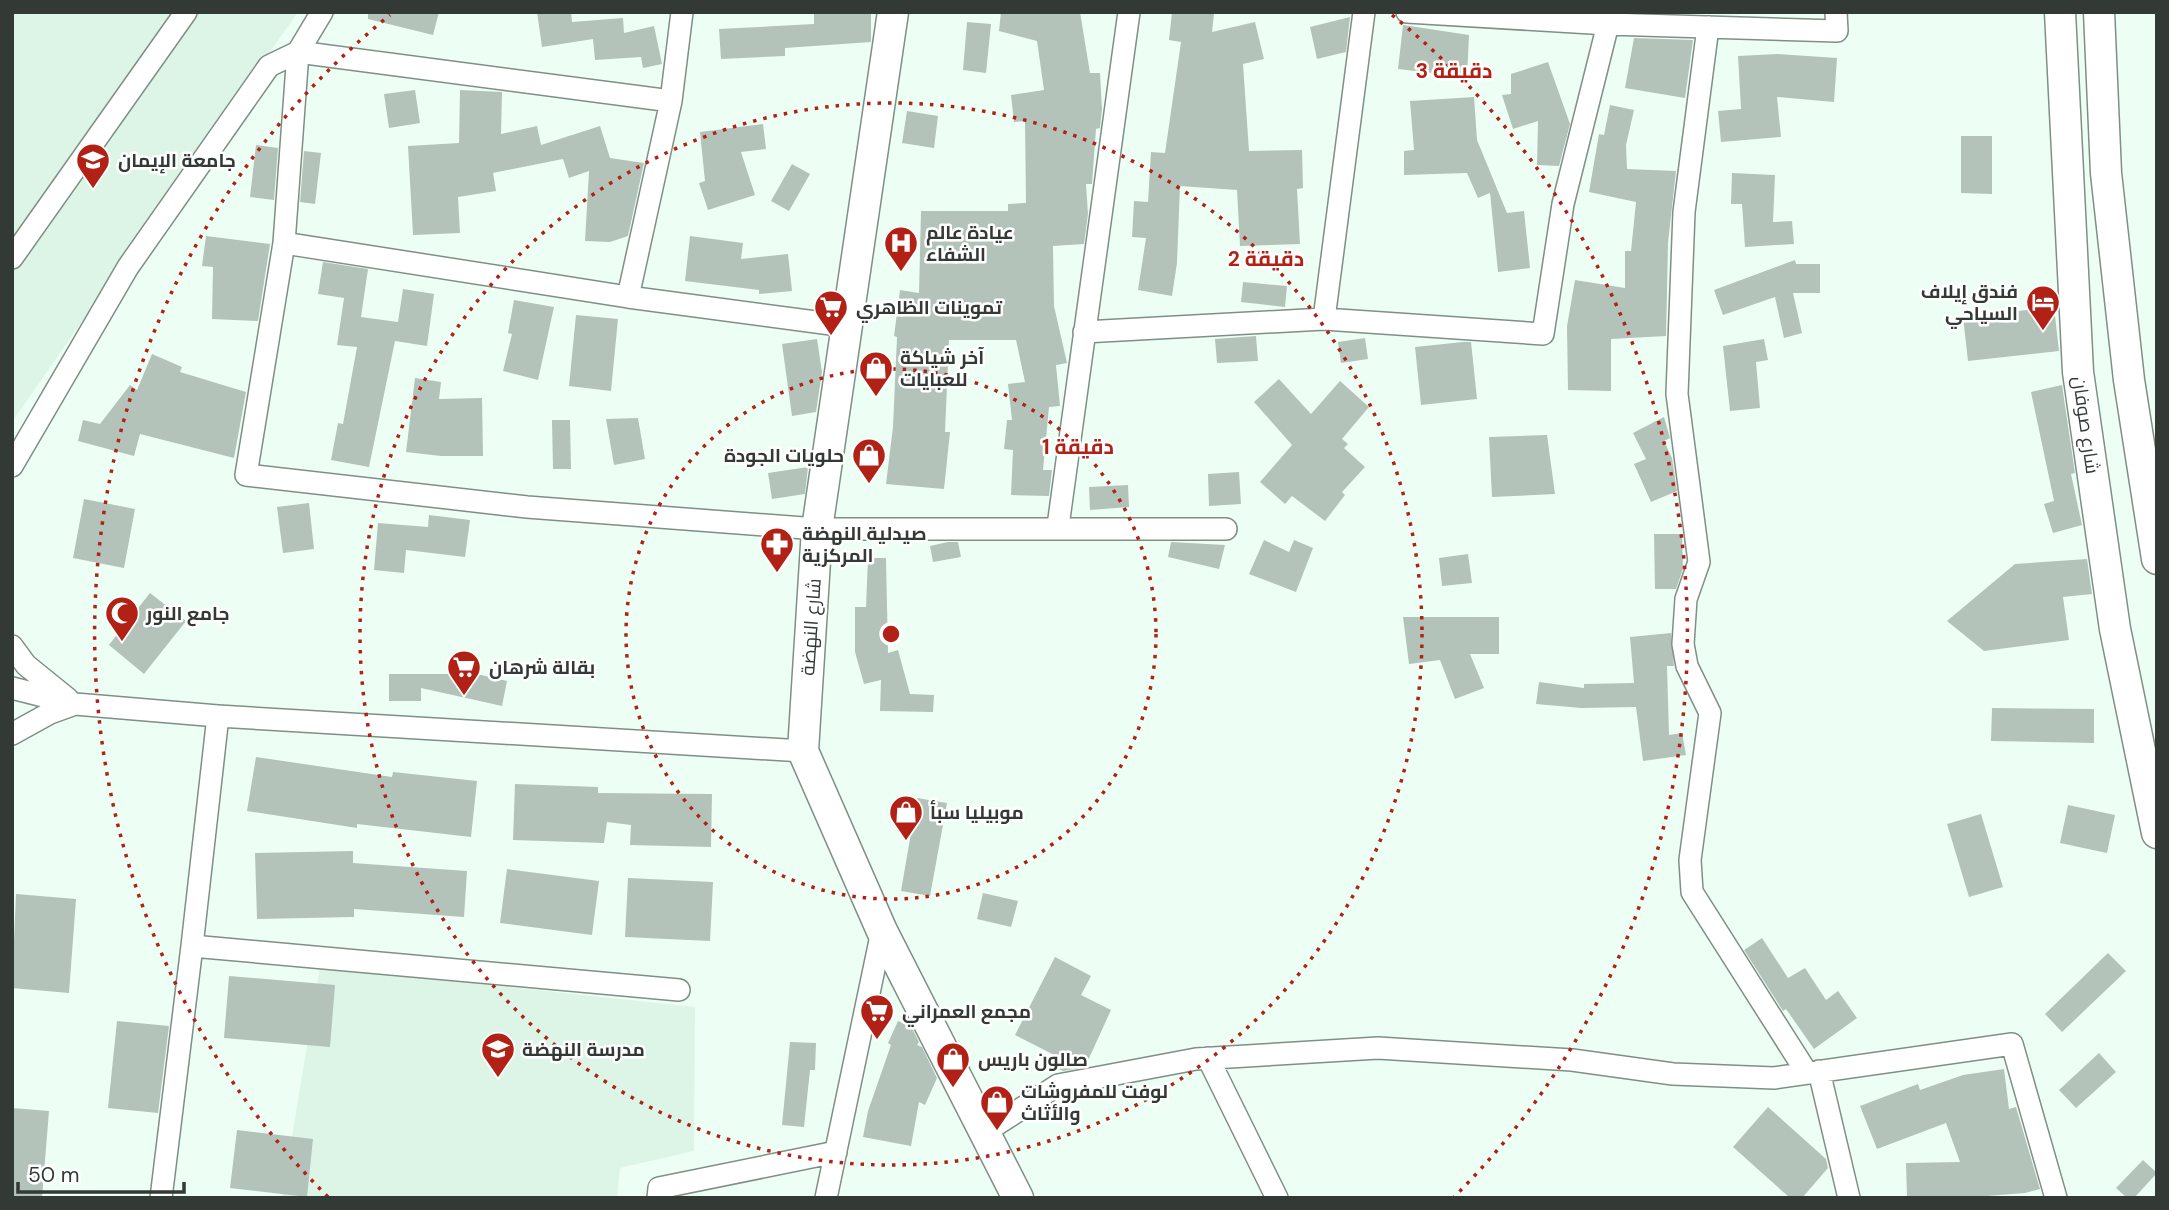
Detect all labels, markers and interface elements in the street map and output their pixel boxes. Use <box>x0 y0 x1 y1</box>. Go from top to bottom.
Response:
text: 3 دقيقة <box>1416 57 1492 85</box>
school or university icon: جامعة الإيمان <box>74 141 112 190</box>
place label: جامعة الإيمان <box>118 148 236 174</box>
place label: عيادة عالم الشفاء <box>926 220 1014 267</box>
hospital icon: عيادة عالم الشفاء <box>882 224 920 273</box>
text: 2 دقيقة <box>1228 245 1304 273</box>
place label: فندق إيلاف السياحي <box>1921 279 2018 329</box>
hotel icon: فندق إيلاف السياحي <box>2024 283 2062 332</box>
supermarket icon: تموينات الظاهري <box>812 288 850 337</box>
place label: تموينات الظاهري <box>856 295 1003 323</box>
place label: آخر شياكة للعبايات <box>900 345 984 392</box>
shop icon: آخر شياكة للعبايات <box>857 349 895 398</box>
street label: شارع صوفان <box>2066 375 2105 476</box>
text: 1 دقيقة <box>1042 433 1114 461</box>
shop icon: حلويات الجودة <box>850 436 888 485</box>
place label: حلويات الجودة <box>724 443 844 468</box>
place label: صيدلية النهضة المركزية <box>802 521 927 568</box>
pharmacy icon: صيدلية النهضة المركزية <box>758 525 796 574</box>
street label: شارع النهضة <box>795 577 828 677</box>
mosque icon: جامع النور <box>103 594 141 643</box>
place label: جامع النور <box>145 601 229 627</box>
centre of rings <box>879 622 903 646</box>
supermarket icon: بقالة شرهان <box>445 648 483 697</box>
place label: بقالة شرهان <box>489 655 595 680</box>
shop icon: موبيليا سبأ <box>887 793 925 842</box>
place label: موبيليا سبأ <box>930 799 1024 825</box>
supermarket icon: مجمع العمراني <box>858 992 896 1041</box>
place label: مجمع العمراني <box>902 999 1031 1027</box>
school or university icon: مدرسة النهضة <box>479 1030 517 1079</box>
place label: مدرسة النهضة <box>522 1037 645 1062</box>
shop icon: صالون باريس <box>934 1040 972 1089</box>
place label: صالون باريس <box>978 1047 1088 1072</box>
place label: لوفت للمفروشات والأثاث <box>1021 1079 1168 1126</box>
shop icon: لوفت للمفروشات والأثاث <box>978 1083 1016 1132</box>
scale bar <box>18 1150 184 1194</box>
text: 50 m <box>28 1161 79 1189</box>

